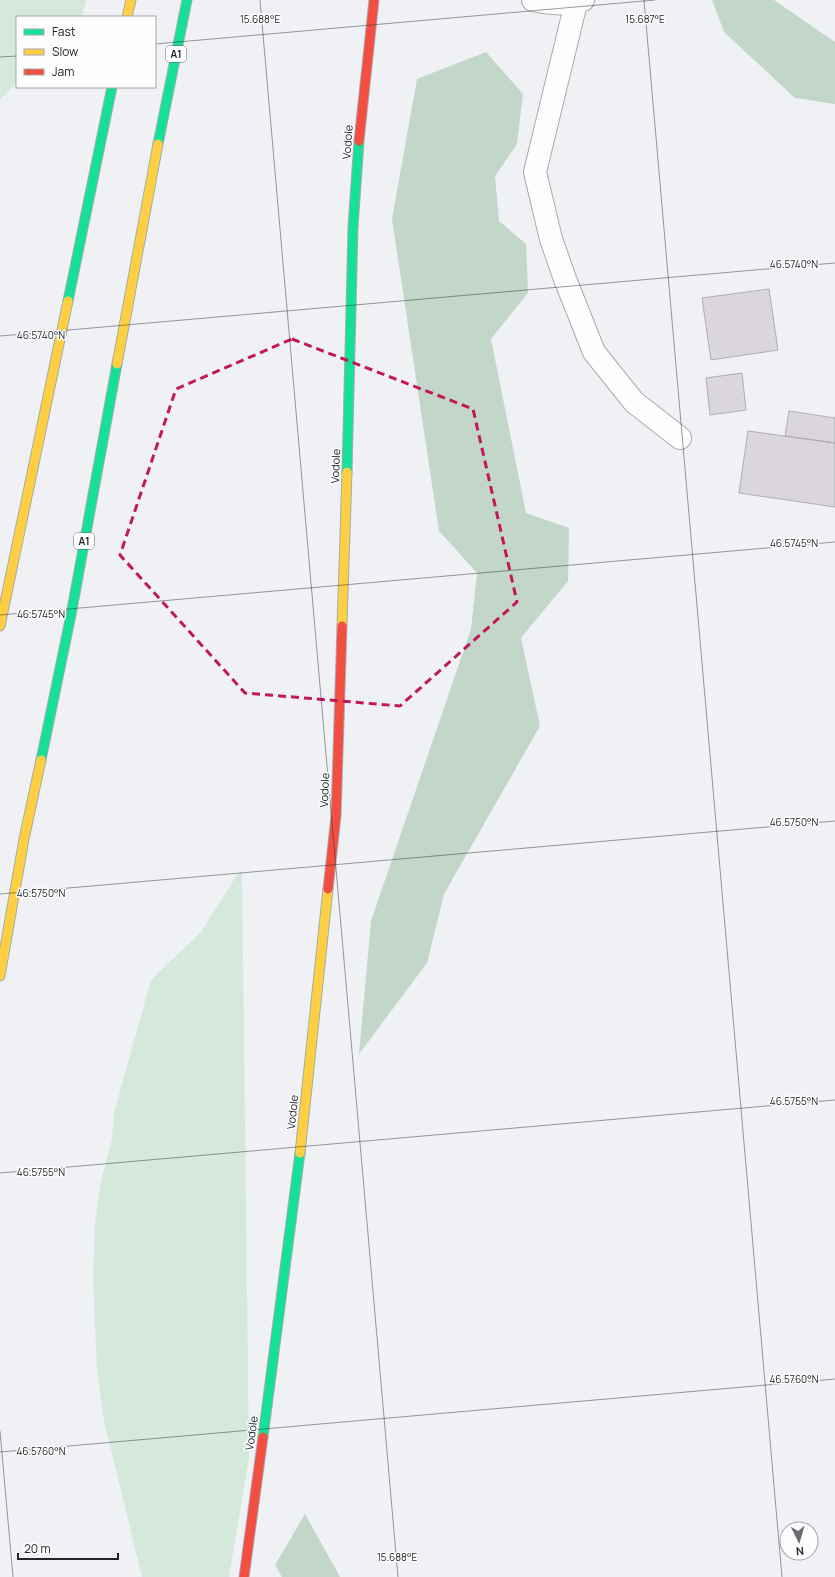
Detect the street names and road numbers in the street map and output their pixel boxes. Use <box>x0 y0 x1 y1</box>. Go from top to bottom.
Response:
road number: A1 <box>166 46 186 62</box>
street label: Vodole <box>338 124 356 160</box>
street label: Vodole <box>327 448 343 484</box>
road number: A1 <box>74 533 94 549</box>
street label: Vodole <box>316 772 332 808</box>
street label: Vodole <box>283 1093 301 1130</box>
street label: Vodole <box>241 1414 261 1451</box>

